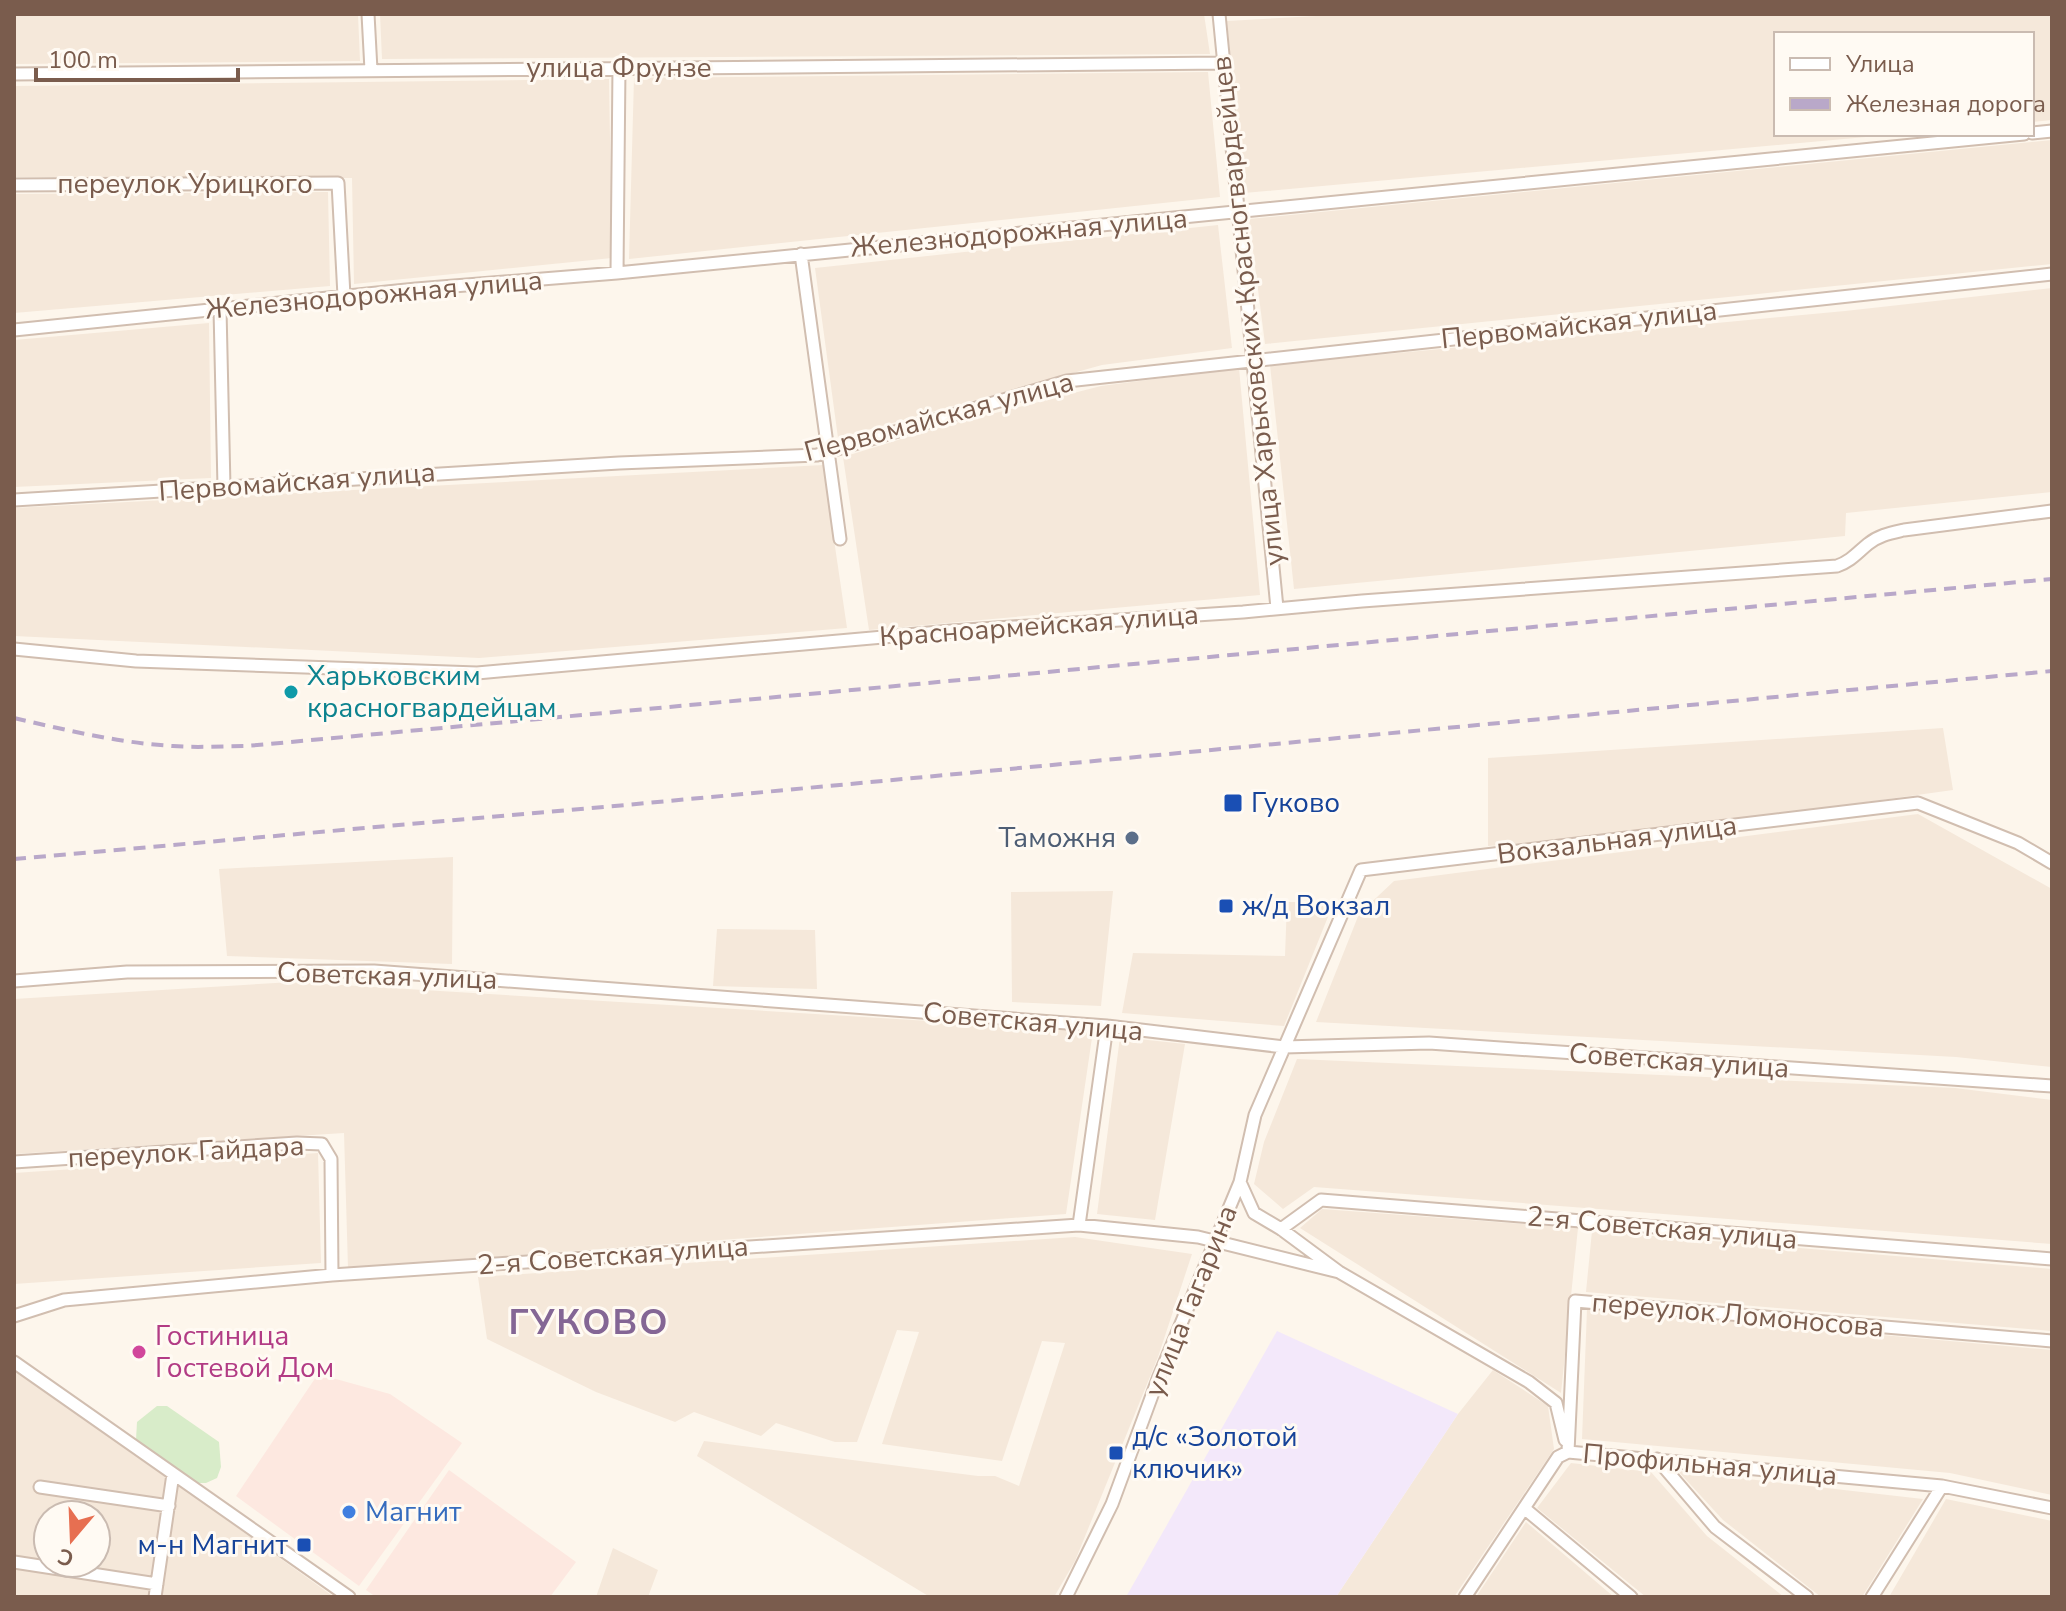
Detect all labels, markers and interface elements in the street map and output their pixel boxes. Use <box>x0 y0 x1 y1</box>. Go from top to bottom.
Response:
scale bar <box>36 32 238 82</box>
legend <box>1774 32 2034 136</box>
text: 100 m <box>48 44 118 76</box>
text: Улица <box>1845 48 1915 80</box>
street label: улица Фрунзе <box>526 49 712 87</box>
street label: улица Харьковских Красногвардейцев <box>1202 54 1294 568</box>
text: Железная дорога <box>1846 88 2046 120</box>
street label: переулок Урицкого <box>57 165 313 203</box>
street label: Железнодорожная улица <box>849 199 1189 267</box>
street label: Железнодорожная улица <box>204 261 544 329</box>
street label: Первомайская улица <box>1439 292 1719 358</box>
street label: Первомайская улица <box>800 363 1078 471</box>
street label: Первомайская улица <box>157 453 437 511</box>
street label: Красноармейская улица <box>878 596 1200 656</box>
place label: Харьковским красногвардейцам <box>307 657 557 727</box>
marker: Харьковским красногвардейцам <box>282 683 300 701</box>
place label: Гуково <box>1251 784 1340 822</box>
marker: Гуково <box>1222 792 1244 814</box>
street label: Вокзальная улица <box>1495 806 1739 874</box>
place label: Таможня <box>998 819 1116 857</box>
marker: Таможня <box>1123 829 1141 847</box>
place label: ж/д Вокзал <box>1242 887 1390 925</box>
marker: ж/д Вокзал <box>1217 897 1235 915</box>
street label: Советская улица <box>276 953 498 999</box>
street label: Советская улица <box>921 993 1145 1051</box>
street label: Советская улица <box>1568 1034 1790 1088</box>
street label: переулок Гайдара <box>67 1127 305 1177</box>
street label: 2-я Советская улица <box>1525 1197 1799 1259</box>
street label: улица Гагарина <box>1135 1200 1247 1402</box>
street label: 2-я Советская улица <box>476 1228 750 1284</box>
street label: переулок Ломоносова <box>1590 1283 1886 1347</box>
district label: ГУКОВО <box>508 1298 670 1347</box>
place label: Гостиница Гостевой Дом <box>155 1317 334 1387</box>
marker: Гостиница Гостевой Дом <box>130 1343 148 1361</box>
place label: д/с «Золотой ключик» <box>1132 1418 1298 1488</box>
street label: Профильная улица <box>1581 1435 1839 1495</box>
marker: д/с «Золотой ключик» <box>1107 1444 1125 1462</box>
place label: Магнит <box>365 1493 462 1531</box>
north arrow <box>32 1499 112 1579</box>
marker: Магнит <box>340 1503 358 1521</box>
place label: м-н Магнит <box>138 1526 289 1564</box>
marker: м-н Магнит <box>295 1536 313 1554</box>
text: С <box>54 1540 78 1574</box>

